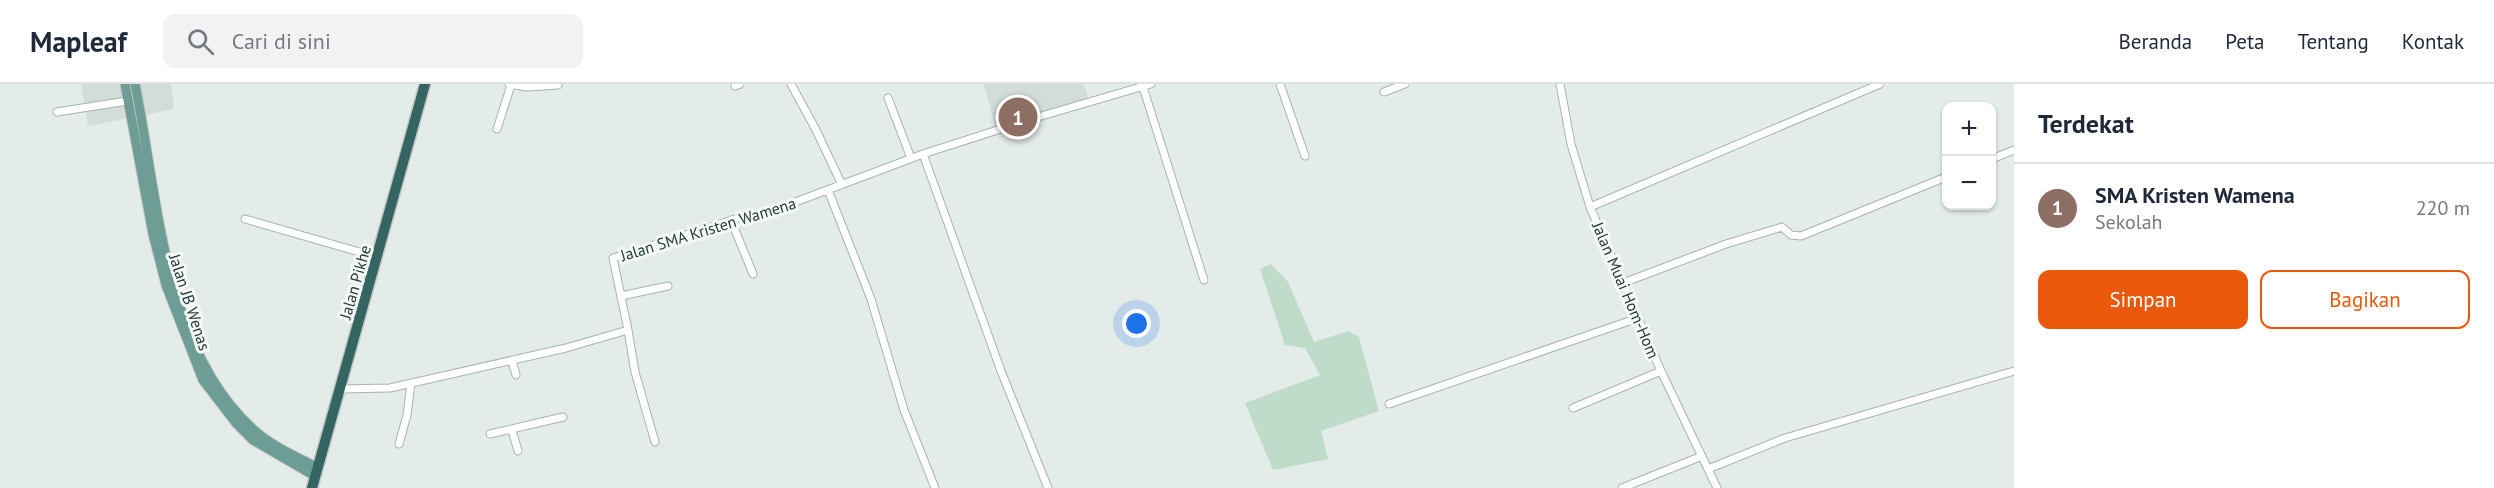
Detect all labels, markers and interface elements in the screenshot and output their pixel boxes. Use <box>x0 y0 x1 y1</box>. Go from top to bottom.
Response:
search box <box>163 14 583 68</box>
text: Mapleaf <box>30 23 127 60</box>
icon: search <box>184 25 217 58</box>
text: Cari di sini <box>232 27 331 55</box>
text: Beranda <box>2119 28 2192 55</box>
text: Peta <box>2225 28 2264 55</box>
text: Tentang <box>2297 28 2369 55</box>
text: Kontak <box>2402 28 2464 55</box>
pin: 1 <box>998 94 1038 140</box>
map controls <box>1942 102 1996 210</box>
button: + <box>1942 102 1996 156</box>
text: Terdekat <box>2038 107 2134 140</box>
button: − <box>1942 156 1996 210</box>
text: SMA Kristen Wamena <box>2095 181 2295 209</box>
street label: Jalan SMA Kristen Wamena <box>617 193 798 266</box>
text: 1 <box>2052 195 2063 221</box>
text: 220 m <box>2416 195 2470 221</box>
text: Sekolah <box>2095 209 2163 235</box>
street label: Jalan Muai Hom-Hom <box>1588 218 1664 361</box>
street label: Jalan Pikhe <box>335 243 375 322</box>
street label: Jalan JB Wenas <box>165 250 215 353</box>
button: Simpan <box>2038 270 2248 329</box>
button: Bagikan <box>2260 270 2470 329</box>
your location <box>1122 309 1151 338</box>

